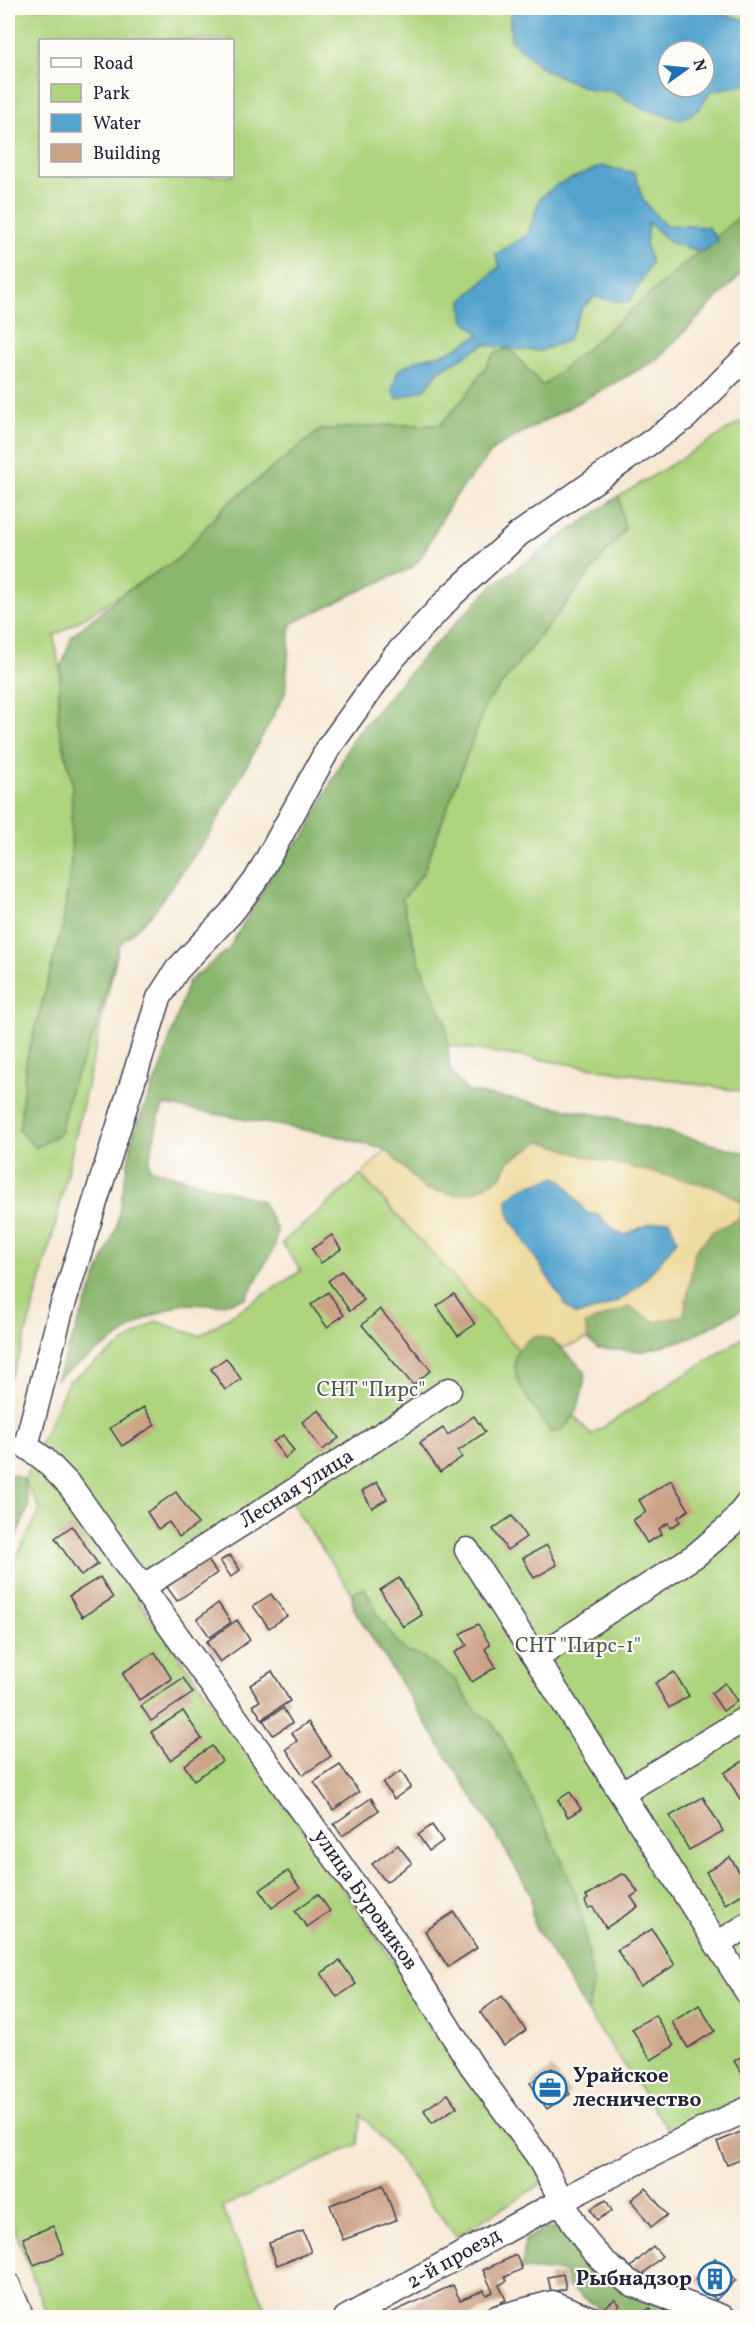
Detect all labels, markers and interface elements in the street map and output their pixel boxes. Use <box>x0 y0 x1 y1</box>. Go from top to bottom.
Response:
legend <box>39 39 234 177</box>
north arrow <box>656 39 716 99</box>
text: Road <box>93 52 134 77</box>
text: N <box>686 57 711 74</box>
text: Park <box>93 82 130 107</box>
text: Water <box>93 112 141 137</box>
text: Building <box>93 142 161 167</box>
park label: СНТ "Пирс" <box>316 1376 426 1405</box>
street label: Лесная улица <box>234 1442 360 1536</box>
park label: СНТ "Пирс-1" <box>515 1632 641 1661</box>
street label: улица Буровиков <box>305 1824 425 1976</box>
place label: Урайское лесничество <box>573 2062 701 2115</box>
office icon: Урайское лесничество <box>532 2070 568 2106</box>
street label: 2-й проезд <box>402 2221 506 2297</box>
building icon: Рыбнадзор <box>697 2261 733 2297</box>
place label: Рыбнадзор <box>576 2265 692 2294</box>

